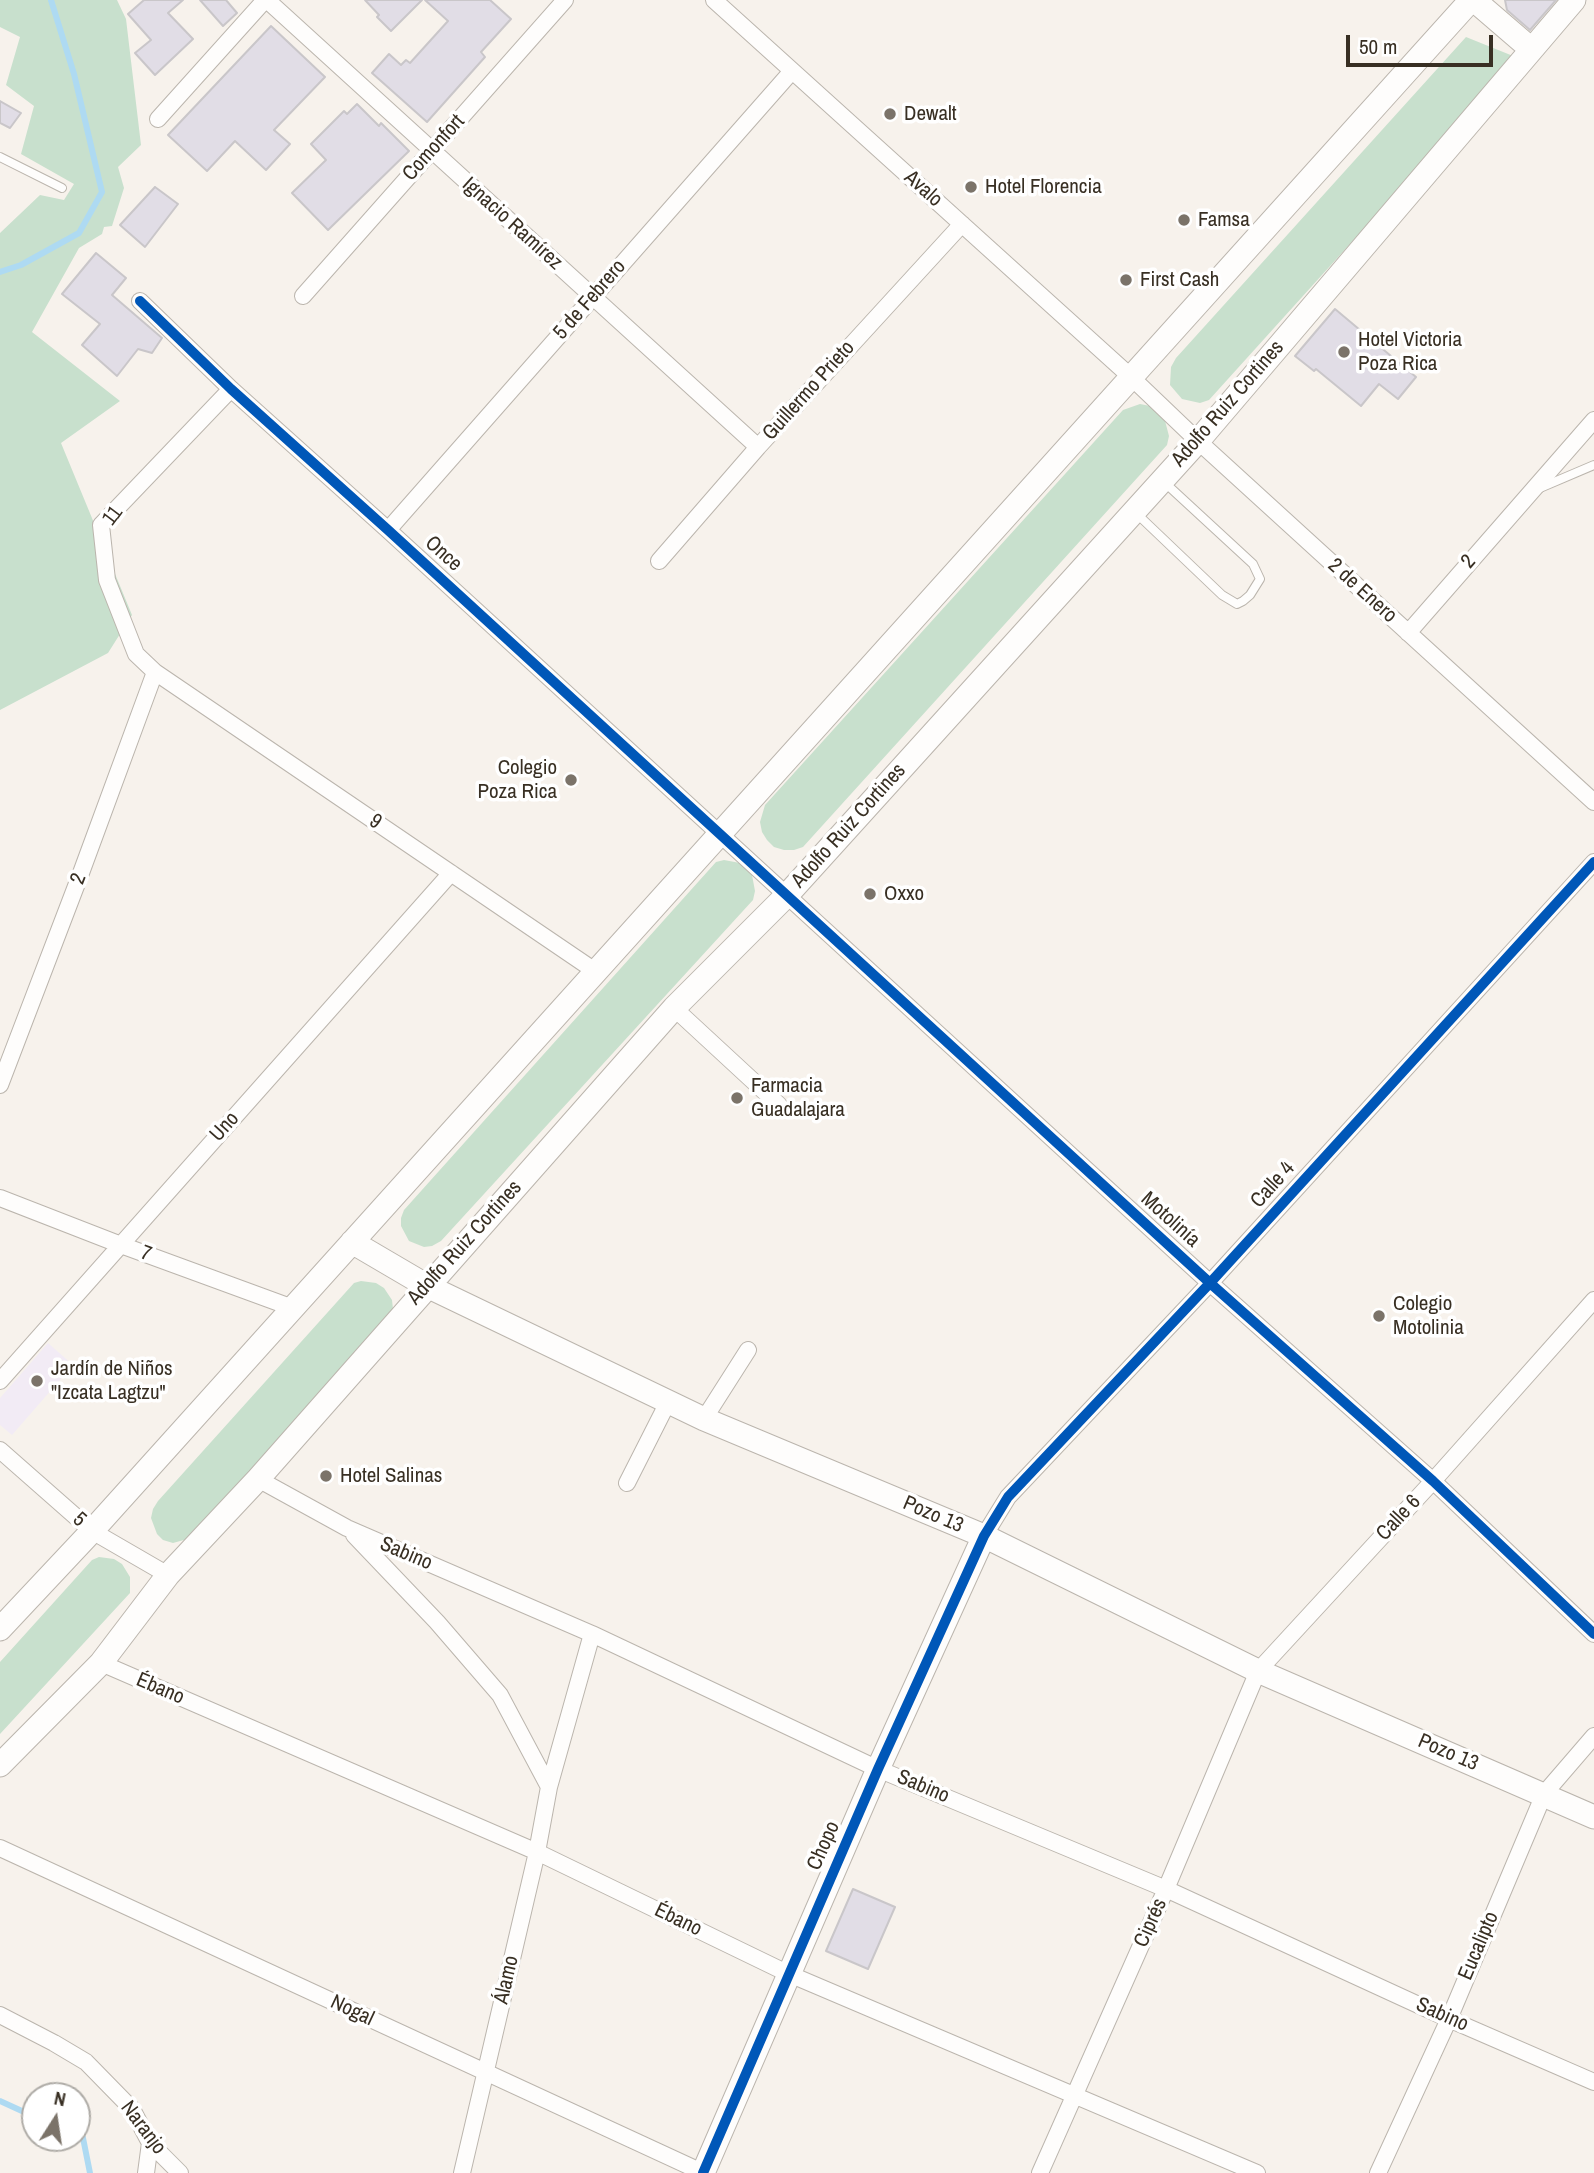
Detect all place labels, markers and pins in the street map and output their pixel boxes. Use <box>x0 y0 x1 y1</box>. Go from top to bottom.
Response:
place label: Dewalt <box>904 101 957 127</box>
marker: Dewalt <box>882 106 898 122</box>
place label: Hotel Florencia <box>985 174 1102 200</box>
marker: Hotel Florencia <box>963 179 979 195</box>
place label: Famsa <box>1198 207 1250 233</box>
marker: Famsa <box>1176 212 1192 228</box>
place label: First Cash <box>1140 267 1219 293</box>
marker: First Cash <box>1118 272 1134 288</box>
place label: Hotel Victoria Poza Rica <box>1358 327 1462 377</box>
marker: Hotel Victoria Poza Rica <box>1336 344 1352 360</box>
place label: Colegio Poza Rica <box>478 755 557 805</box>
marker: Colegio Poza Rica <box>563 772 579 788</box>
place label: Oxxo <box>884 881 924 907</box>
marker: Oxxo <box>862 886 878 902</box>
place label: Farmacia Guadalajara <box>751 1073 845 1123</box>
marker: Farmacia Guadalajara <box>729 1090 745 1106</box>
place label: Colegio Motolinia <box>1393 1291 1464 1341</box>
marker: Colegio Motolinia <box>1371 1308 1387 1324</box>
place label: Jardín de Niños "Izcata Lagtzu" <box>51 1356 173 1406</box>
marker: Jardín de Niños "Izcata Lagtzu" <box>29 1373 45 1389</box>
place label: Hotel Salinas <box>340 1463 442 1489</box>
marker: Hotel Salinas <box>318 1468 334 1484</box>

